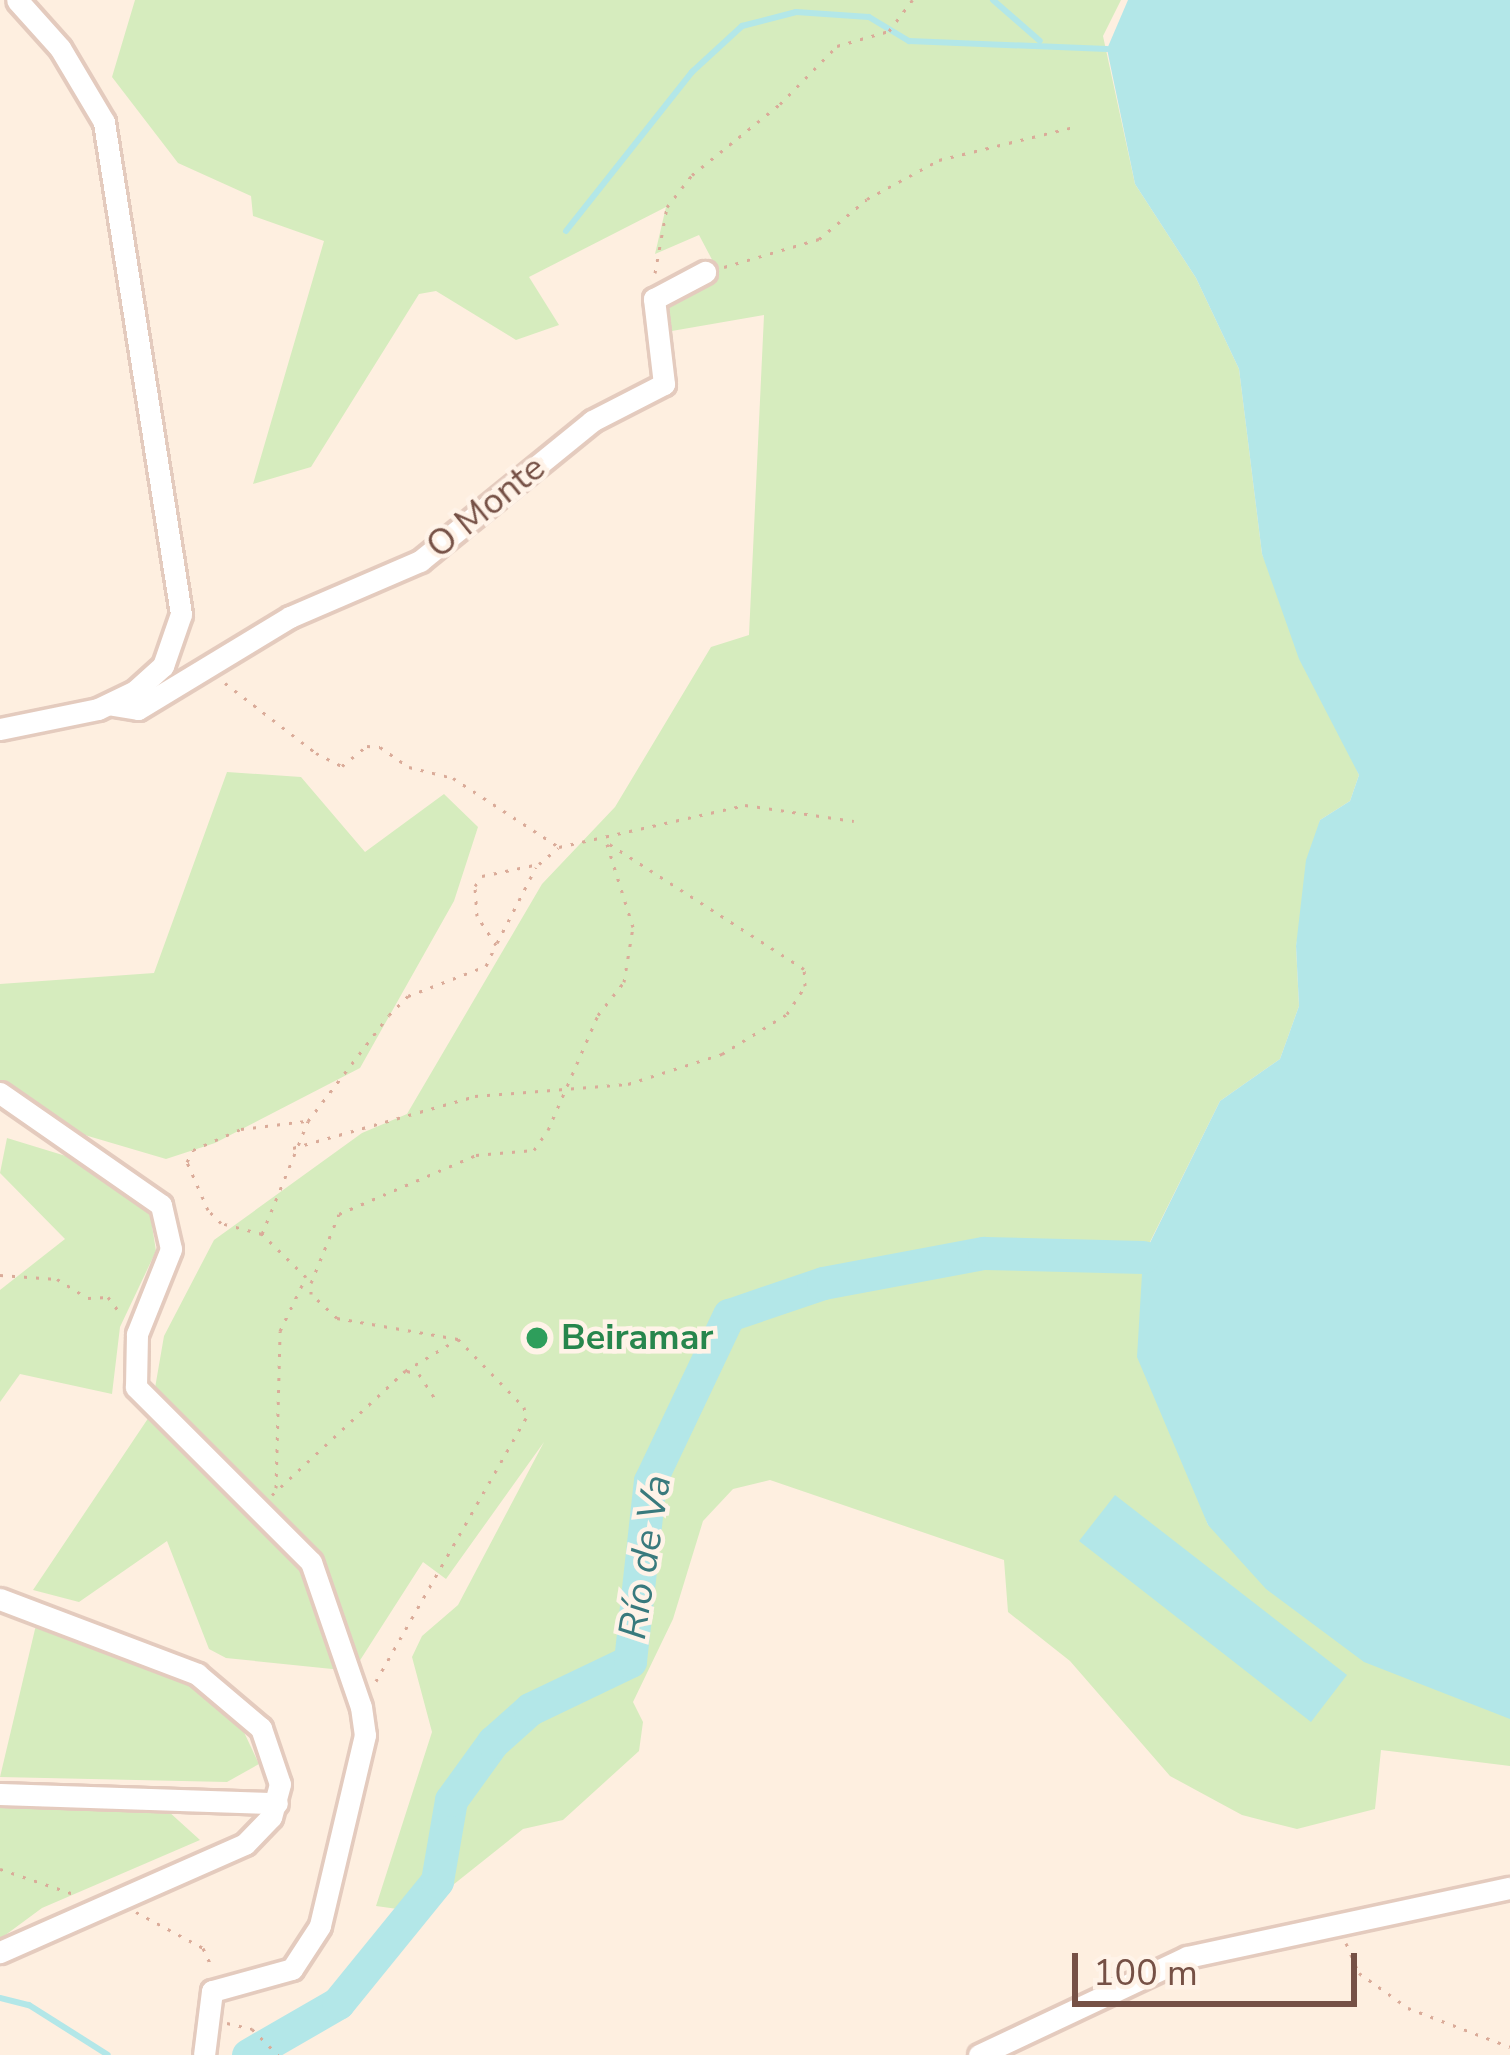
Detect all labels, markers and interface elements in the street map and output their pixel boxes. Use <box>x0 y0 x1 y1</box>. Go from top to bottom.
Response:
street label: O Monte <box>418 446 554 568</box>
place label: Beiramar <box>561 1316 713 1360</box>
marker: Beiramar <box>524 1325 550 1351</box>
water label: Río de Va <box>610 1472 682 1642</box>
scale bar <box>1078 1929 1363 2003</box>
text: 100 m <box>1093 1949 1198 1998</box>

